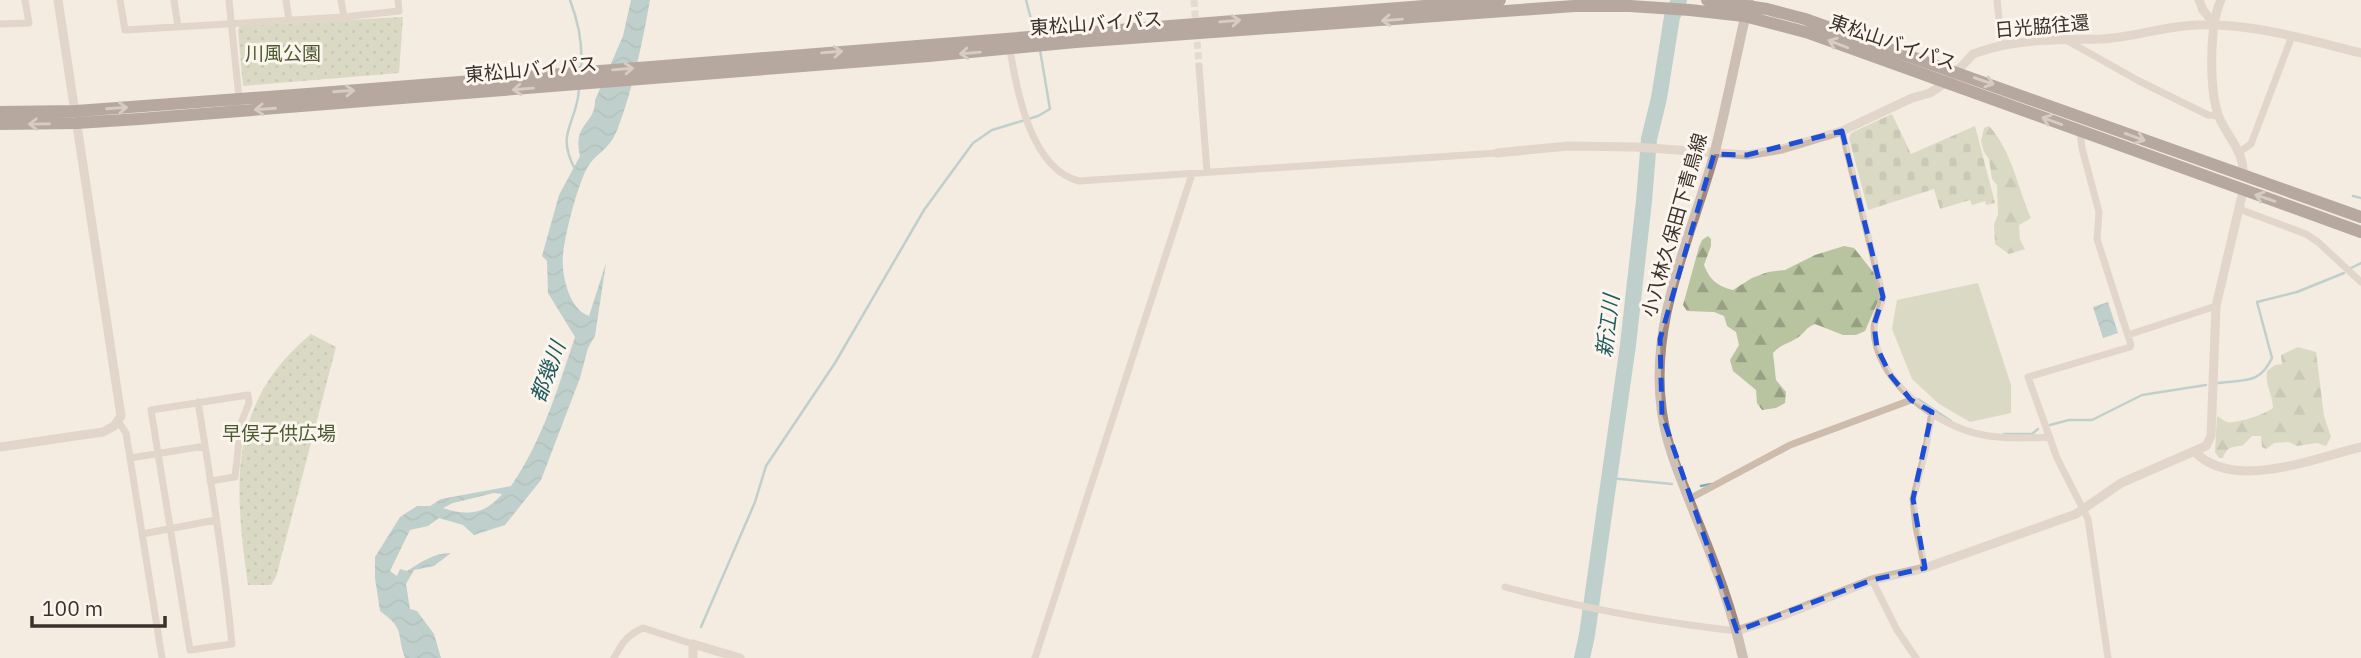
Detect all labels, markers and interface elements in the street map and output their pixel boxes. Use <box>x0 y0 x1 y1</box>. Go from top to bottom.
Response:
street label: 東松山バイパス <box>1029 6 1163 40</box>
street label: 東松山バイパス <box>1826 9 1960 75</box>
street label: 日光脇往還 <box>1994 10 2090 42</box>
one-way arrow <box>1218 14 1241 27</box>
one-way arrow <box>1382 14 1404 27</box>
one-way arrow <box>1827 36 1849 49</box>
park label: 川風公園 <box>245 41 321 65</box>
one-way arrow <box>820 45 843 58</box>
one-way arrow <box>959 47 982 60</box>
street label: 東松山バイパス <box>464 51 598 87</box>
one-way arrow <box>611 62 633 75</box>
one-way arrow <box>1972 76 1994 89</box>
one-way arrow <box>512 83 534 96</box>
one-way arrow <box>332 84 355 97</box>
one-way arrow <box>105 101 128 114</box>
one-way arrow <box>254 103 277 116</box>
one-way arrow <box>2041 113 2063 126</box>
one-way arrow <box>27 117 50 131</box>
street label: 小八林久保田下青鳥線 <box>1636 130 1712 320</box>
one-way arrow <box>2123 132 2145 144</box>
one-way arrow <box>2255 191 2277 203</box>
water label: 新江川 <box>1589 291 1625 359</box>
water label: 都幾川 <box>523 335 572 406</box>
park label: 早俣子供広場 <box>222 421 336 445</box>
scale bar <box>32 584 164 628</box>
text: 100 m <box>42 594 103 622</box>

